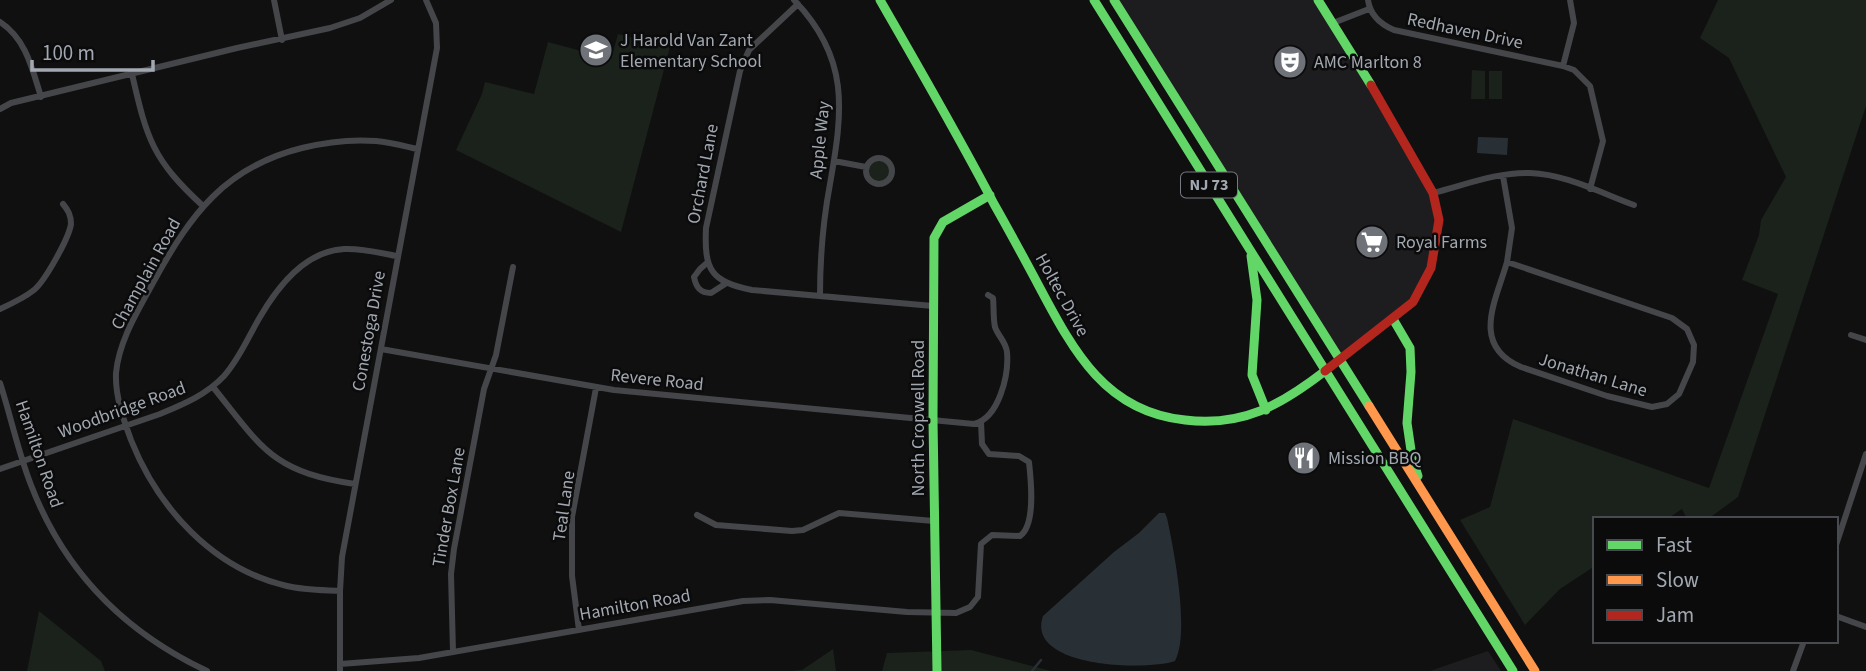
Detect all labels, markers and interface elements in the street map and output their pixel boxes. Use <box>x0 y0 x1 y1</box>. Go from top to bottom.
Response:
street label: Redhaven Drive <box>1405 7 1525 55</box>
scale bar <box>32 28 152 72</box>
place label: J Harold Van Zant Elementary School <box>620 28 762 74</box>
school or university icon: J Harold Van Zant Elementary School <box>577 31 615 69</box>
text: 100 m <box>42 38 95 68</box>
theatre icon: AMC Marlton 8 <box>1271 43 1309 81</box>
place label: AMC Marlton 8 <box>1314 50 1422 75</box>
street label: Apple Way <box>803 99 837 180</box>
street label: Orchard Lane <box>681 122 725 226</box>
road number: NJ 73 <box>1181 172 1237 197</box>
street label: Champlain Road <box>105 214 187 334</box>
supermarket icon: Royal Farms <box>1353 223 1391 261</box>
place label: Royal Farms <box>1396 230 1487 255</box>
street label: Holtec Drive <box>1029 249 1095 341</box>
street label: Conestoga Drive <box>346 269 392 393</box>
street label: North Cropwell Road <box>906 340 931 496</box>
street label: Jonathan Lane <box>1536 347 1650 403</box>
street label: Revere Road <box>609 363 705 397</box>
street label: Woodbridge Road <box>55 375 189 445</box>
street label: Hamilton Road <box>9 397 69 511</box>
restaurant icon: Mission BBQ <box>1285 439 1323 477</box>
street label: Tinder Box Lane <box>426 445 472 569</box>
place label: Mission BBQ <box>1328 446 1421 471</box>
street label: Teal Lane <box>547 469 581 543</box>
legend <box>1593 517 1838 643</box>
text: Fast <box>1656 530 1692 560</box>
text: Slow <box>1656 565 1699 595</box>
street label: Hamilton Road <box>577 583 693 627</box>
text: Jam <box>1656 600 1694 630</box>

